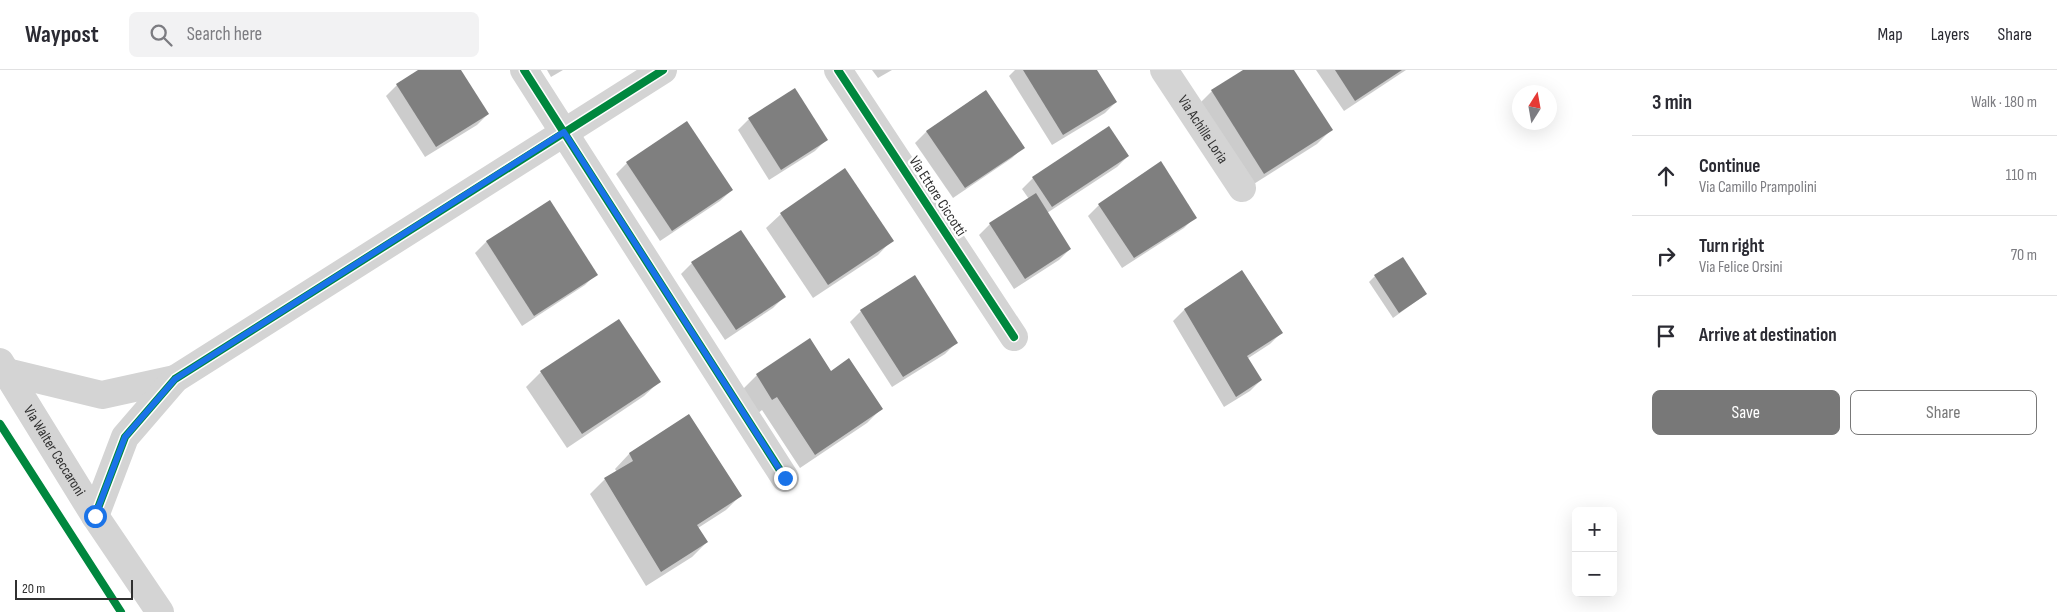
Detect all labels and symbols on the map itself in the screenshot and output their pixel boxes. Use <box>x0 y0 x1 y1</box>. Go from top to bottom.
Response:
north arrow <box>1512 85 1557 130</box>
street label: Via Achille Loria <box>1173 92 1232 168</box>
street label: Via Ettore Ciccotti <box>905 153 971 240</box>
street label: Via Walter Ceccaroni <box>19 402 89 500</box>
route end <box>774 467 797 490</box>
route start <box>84 505 107 528</box>
scale bar <box>15 577 132 600</box>

